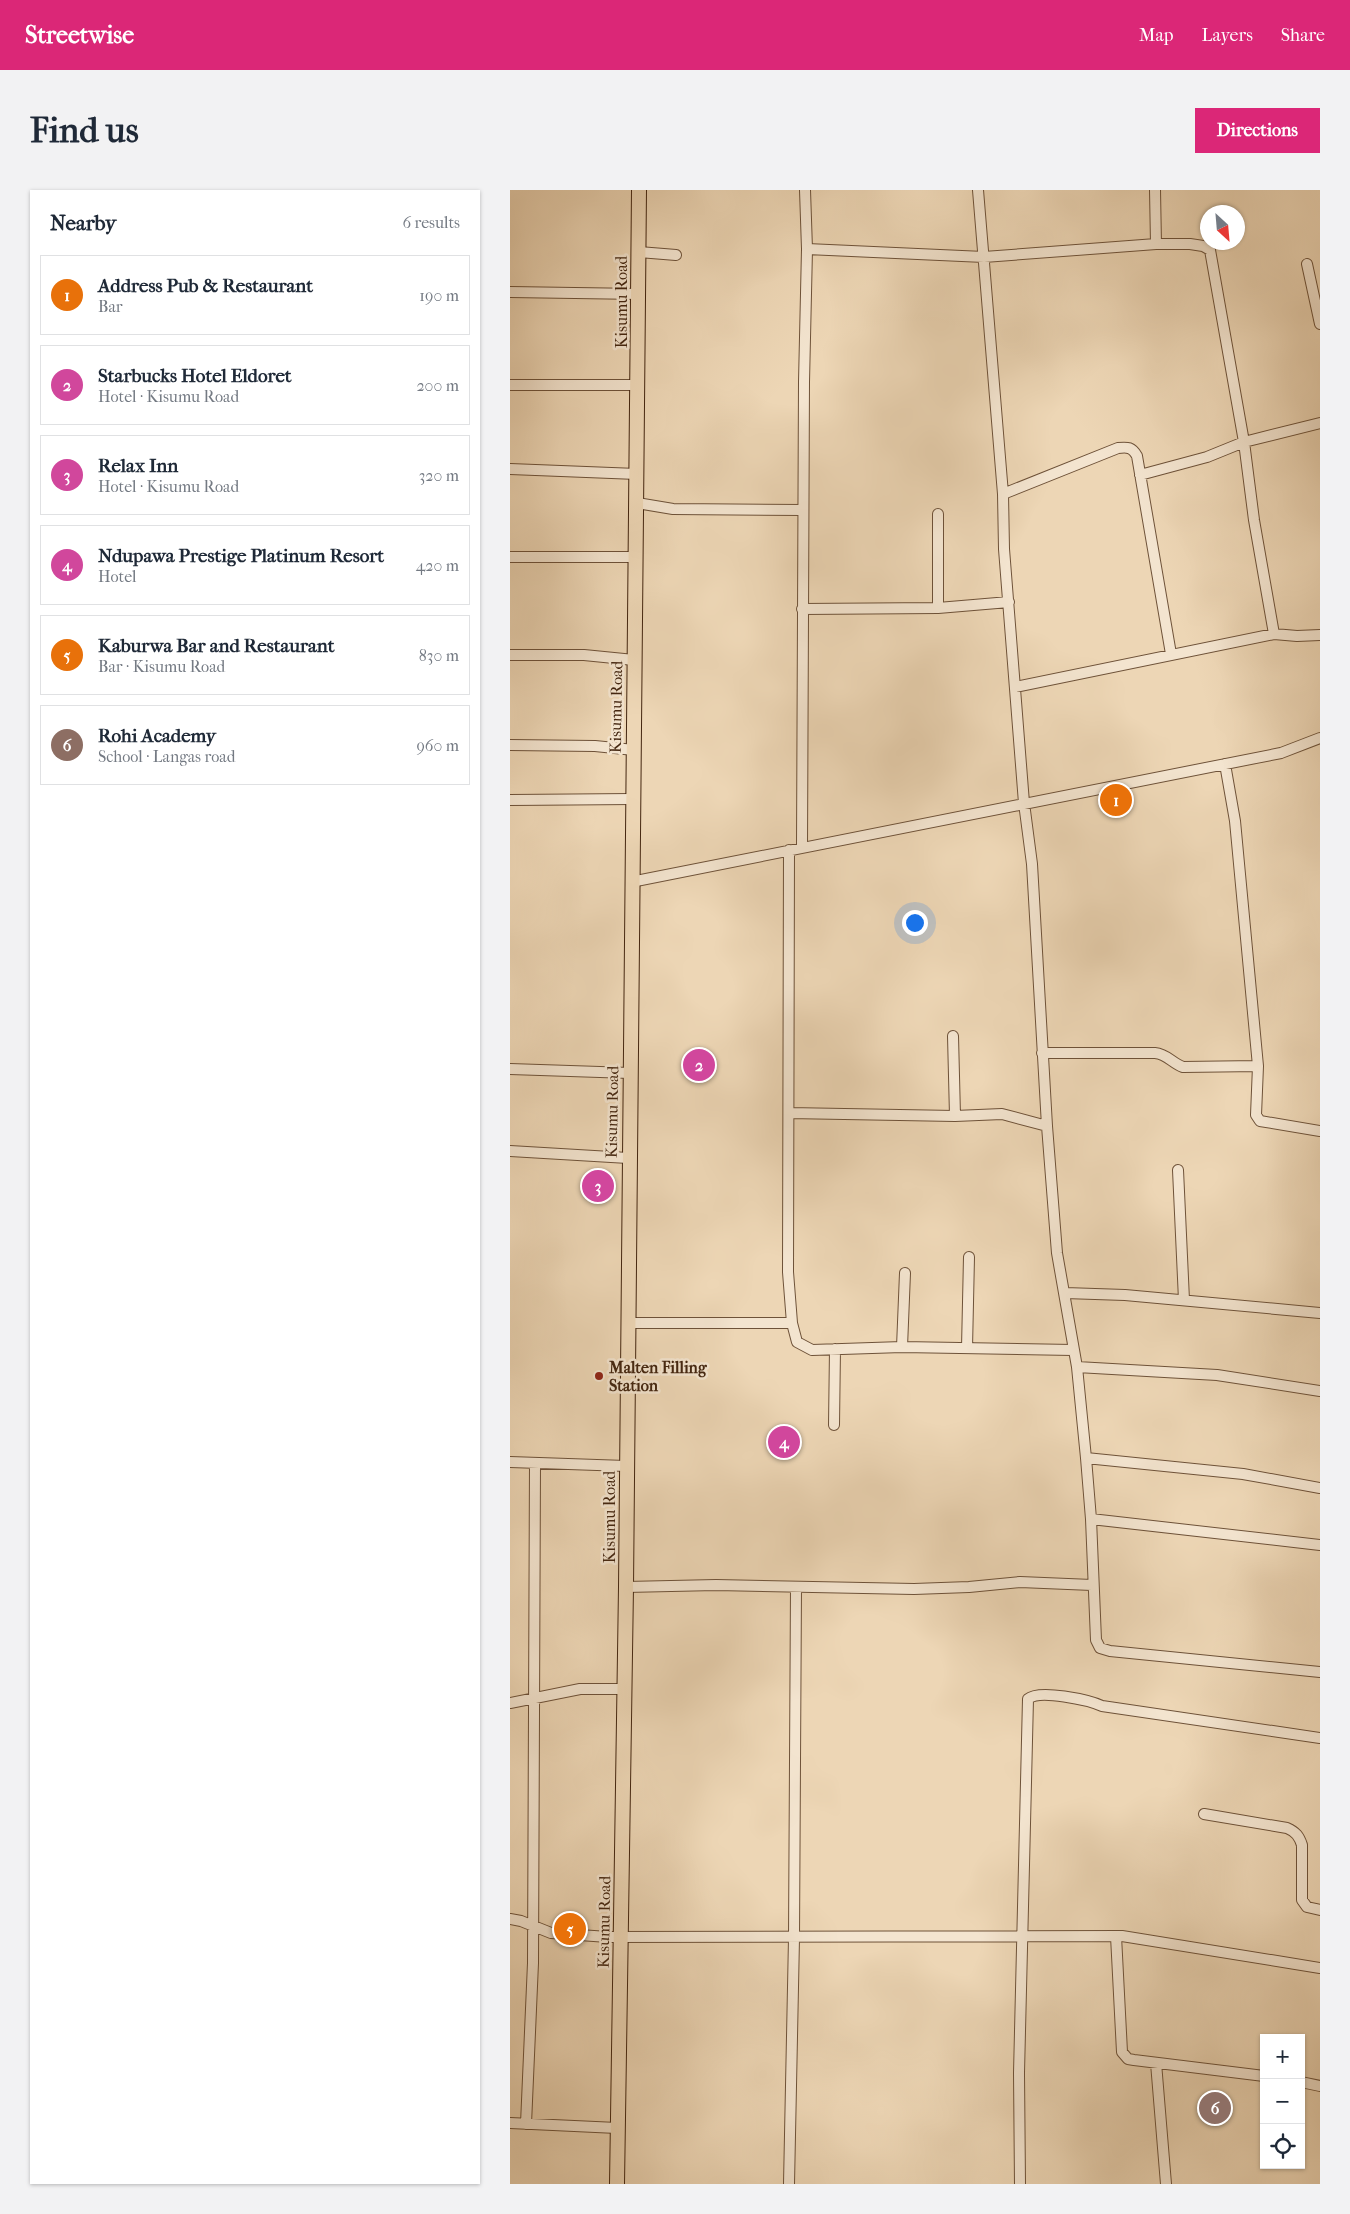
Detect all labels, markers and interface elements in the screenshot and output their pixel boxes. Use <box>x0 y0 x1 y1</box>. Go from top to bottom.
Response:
text: Streetwise <box>25 21 134 49</box>
text: Map <box>1139 25 1173 46</box>
text: Layers <box>1201 25 1253 46</box>
text: Share <box>1281 25 1325 46</box>
button: Directions <box>1195 108 1320 153</box>
text: Find us <box>30 110 139 151</box>
north arrow <box>1200 205 1245 250</box>
text: Nearby <box>50 211 116 235</box>
text: 6 results <box>402 213 460 232</box>
street label: Kisumu Road <box>612 255 631 348</box>
text: Address Pub & Restaurant <box>98 275 313 297</box>
text: 1 <box>64 286 70 305</box>
text: 190 m <box>419 286 459 305</box>
text: Bar <box>98 297 123 316</box>
text: Starbucks Hotel Eldoret <box>98 365 292 387</box>
text: 2 <box>63 376 71 395</box>
text: 200 m <box>416 376 459 395</box>
text: Hotel · Kisumu Road <box>98 387 239 406</box>
text: Relax Inn <box>98 455 178 477</box>
text: 3 <box>64 466 70 485</box>
text: 320 m <box>419 466 459 485</box>
text: Hotel · Kisumu Road <box>98 477 239 496</box>
text: Ndupawa Prestige Platinum Resort <box>98 545 384 567</box>
text: 4 <box>62 556 72 575</box>
text: 420 m <box>416 556 459 575</box>
text: Hotel <box>98 567 136 586</box>
text: Kaburwa Bar and Restaurant <box>98 635 335 657</box>
text: 5 <box>64 646 70 665</box>
text: 830 m <box>419 646 459 665</box>
text: Bar · Kisumu Road <box>98 657 225 676</box>
street label: Kisumu Road <box>606 660 626 753</box>
text: Rohi Academy <box>98 725 216 747</box>
text: 6 <box>63 736 71 755</box>
text: 960 m <box>416 736 459 755</box>
text: School · Langas road <box>98 747 235 766</box>
pin: 1 <box>1100 781 1132 819</box>
your location <box>902 910 928 936</box>
pin: 2 <box>683 1046 715 1084</box>
street label: Kisumu Road <box>602 1065 622 1158</box>
pin: 3 <box>582 1167 614 1205</box>
place label: Malten Filling Station <box>608 1358 707 1395</box>
marker: Malten Filling Station <box>593 1370 605 1382</box>
pin: 4 <box>768 1423 800 1461</box>
street label: Kisumu Road <box>600 1470 619 1563</box>
street label: Kisumu Road <box>594 1875 614 1968</box>
pin: 5 <box>554 1910 586 1948</box>
map controls <box>1260 2034 1305 2169</box>
button: + <box>1260 2034 1305 2079</box>
button: − <box>1260 2079 1305 2124</box>
pin: 6 <box>1199 2089 1231 2127</box>
button: locate <box>1260 2124 1305 2169</box>

